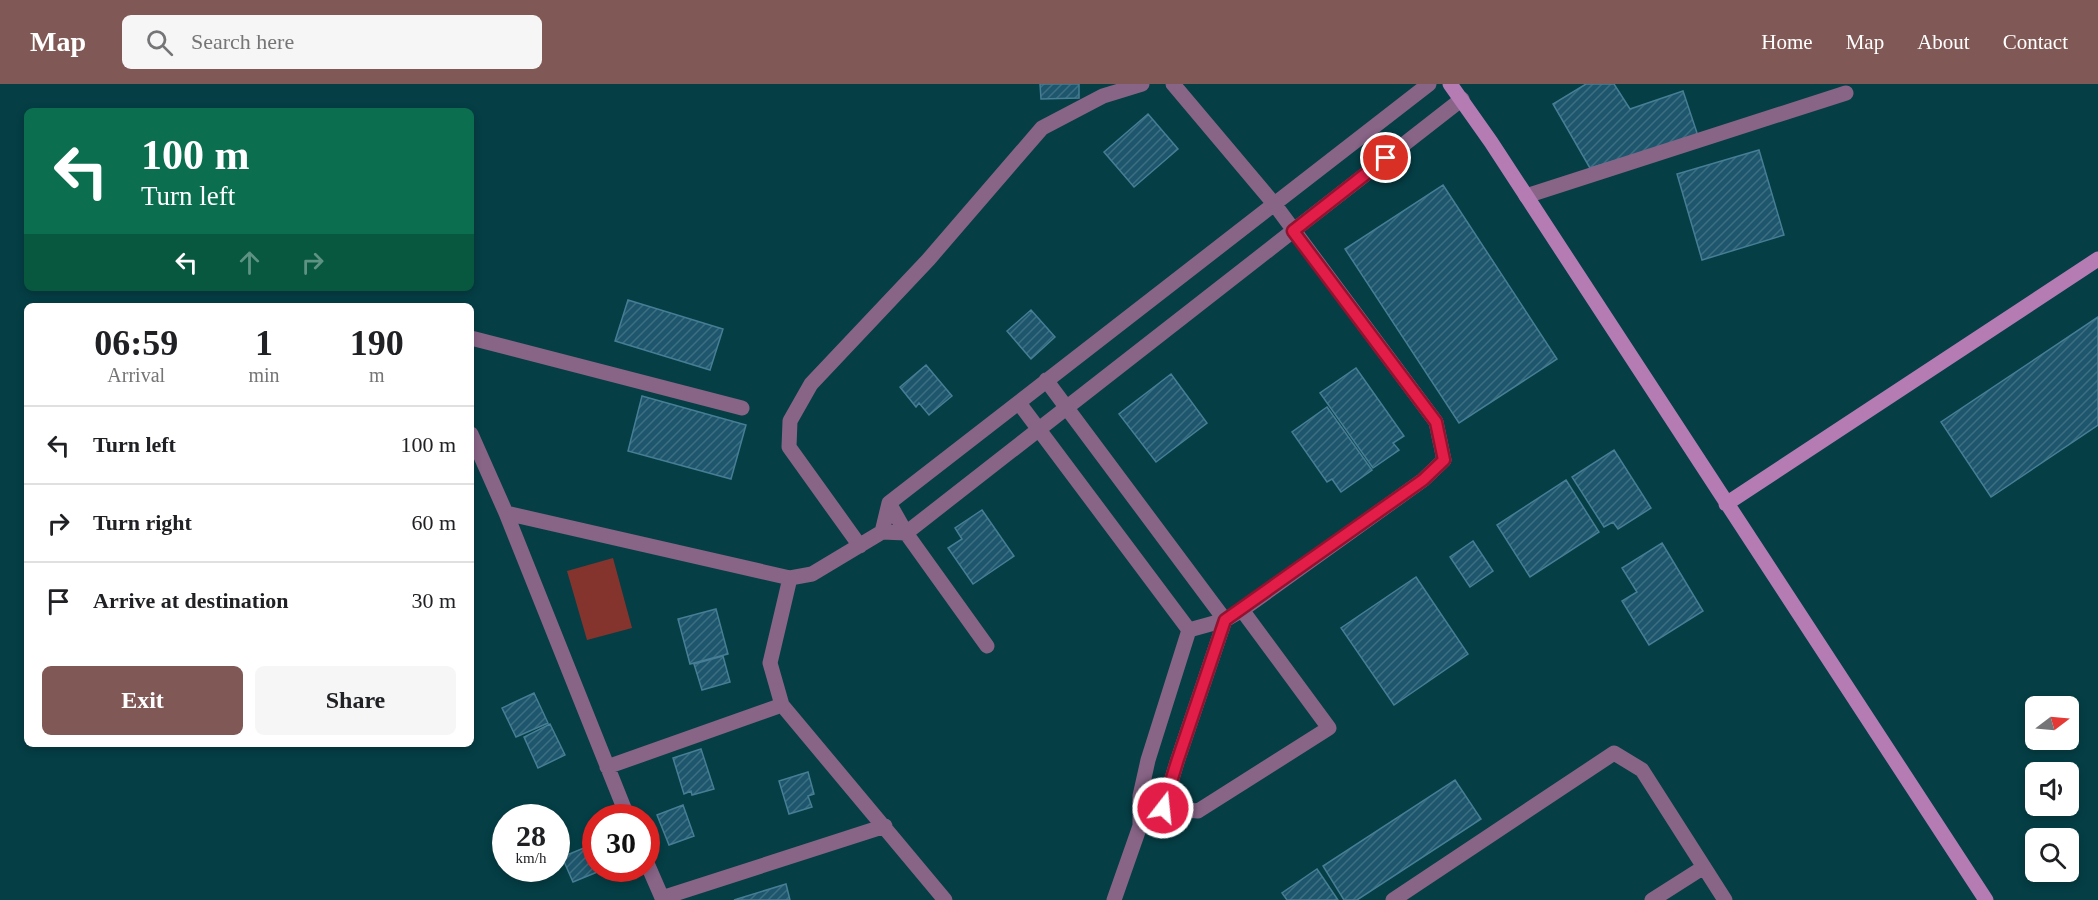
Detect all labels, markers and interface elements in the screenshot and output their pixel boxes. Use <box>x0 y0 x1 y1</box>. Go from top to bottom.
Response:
search box <box>122 15 542 69</box>
text: Map <box>30 26 86 57</box>
icon: search <box>143 26 176 59</box>
text: Search here <box>191 29 294 54</box>
text: Home <box>1761 30 1813 54</box>
text: Map <box>1846 30 1884 54</box>
text: About <box>1917 30 1970 54</box>
text: Contact <box>2003 30 2068 54</box>
icon: left <box>42 132 120 210</box>
text: 100 m <box>141 132 250 178</box>
pin <box>1360 132 1411 183</box>
icon: arrive <box>1369 141 1402 174</box>
text: Turn left <box>141 181 235 211</box>
icon: left <box>170 246 203 279</box>
icon: ahead <box>233 246 266 279</box>
icon: right <box>296 246 329 279</box>
text: 06:59 <box>94 323 178 363</box>
text: 1 <box>255 323 273 363</box>
text: 190 <box>350 323 404 363</box>
text: Arrival <box>107 364 165 386</box>
text: min <box>248 364 280 386</box>
text: m <box>369 364 385 386</box>
icon: left <box>42 429 75 462</box>
text: Turn left <box>93 432 176 457</box>
text: 100 m <box>400 432 456 457</box>
icon: right <box>42 507 75 540</box>
text: Turn right <box>93 510 192 535</box>
text: 60 m <box>411 510 456 535</box>
icon: arrive <box>42 585 75 618</box>
text: Arrive at destination <box>93 588 289 613</box>
text: 30 m <box>411 588 456 613</box>
button: Exit <box>42 666 243 735</box>
button: Share <box>255 666 456 735</box>
north arrow <box>2025 696 2079 750</box>
map controls <box>2025 696 2079 882</box>
button: sound <box>2025 762 2079 816</box>
position arrow <box>1131 776 1195 840</box>
speed limit sign: 30 <box>582 804 660 882</box>
text: 28 <box>516 819 546 852</box>
button: search <box>2025 828 2079 882</box>
text: km/h <box>516 850 546 866</box>

